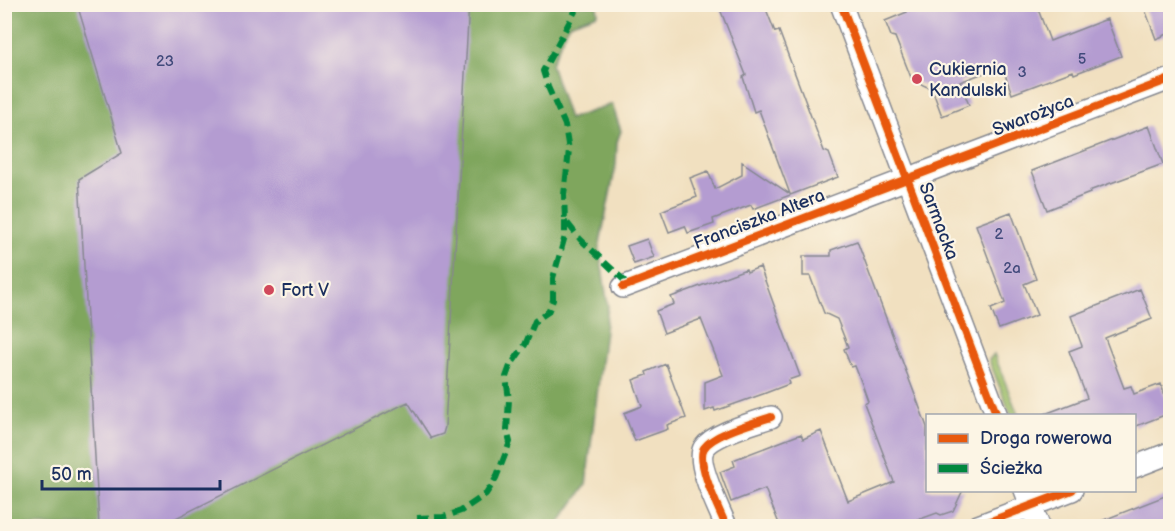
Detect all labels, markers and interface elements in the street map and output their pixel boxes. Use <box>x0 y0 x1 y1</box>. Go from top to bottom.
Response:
house number: 5 <box>1078 50 1086 69</box>
house number: 23 <box>156 52 174 71</box>
place label: Cukiernia Kandulski <box>929 59 1007 101</box>
house number: 3 <box>1017 63 1027 82</box>
marker: Cukiernia Kandulski <box>910 72 924 86</box>
street label: Swarożyca <box>990 90 1077 141</box>
street label: Sarmacka <box>914 180 963 263</box>
street label: Franciszka Altera <box>690 185 828 254</box>
house number: 2 <box>995 225 1004 244</box>
house number: 2a <box>1003 259 1021 278</box>
place label: Fort V <box>281 280 329 301</box>
marker: Fort V <box>262 283 276 297</box>
legend <box>926 414 1136 492</box>
text: Droga rowerowa <box>980 428 1112 449</box>
scale bar <box>42 453 220 491</box>
text: Ścieżka <box>980 456 1043 479</box>
text: 50 m <box>51 464 92 485</box>

